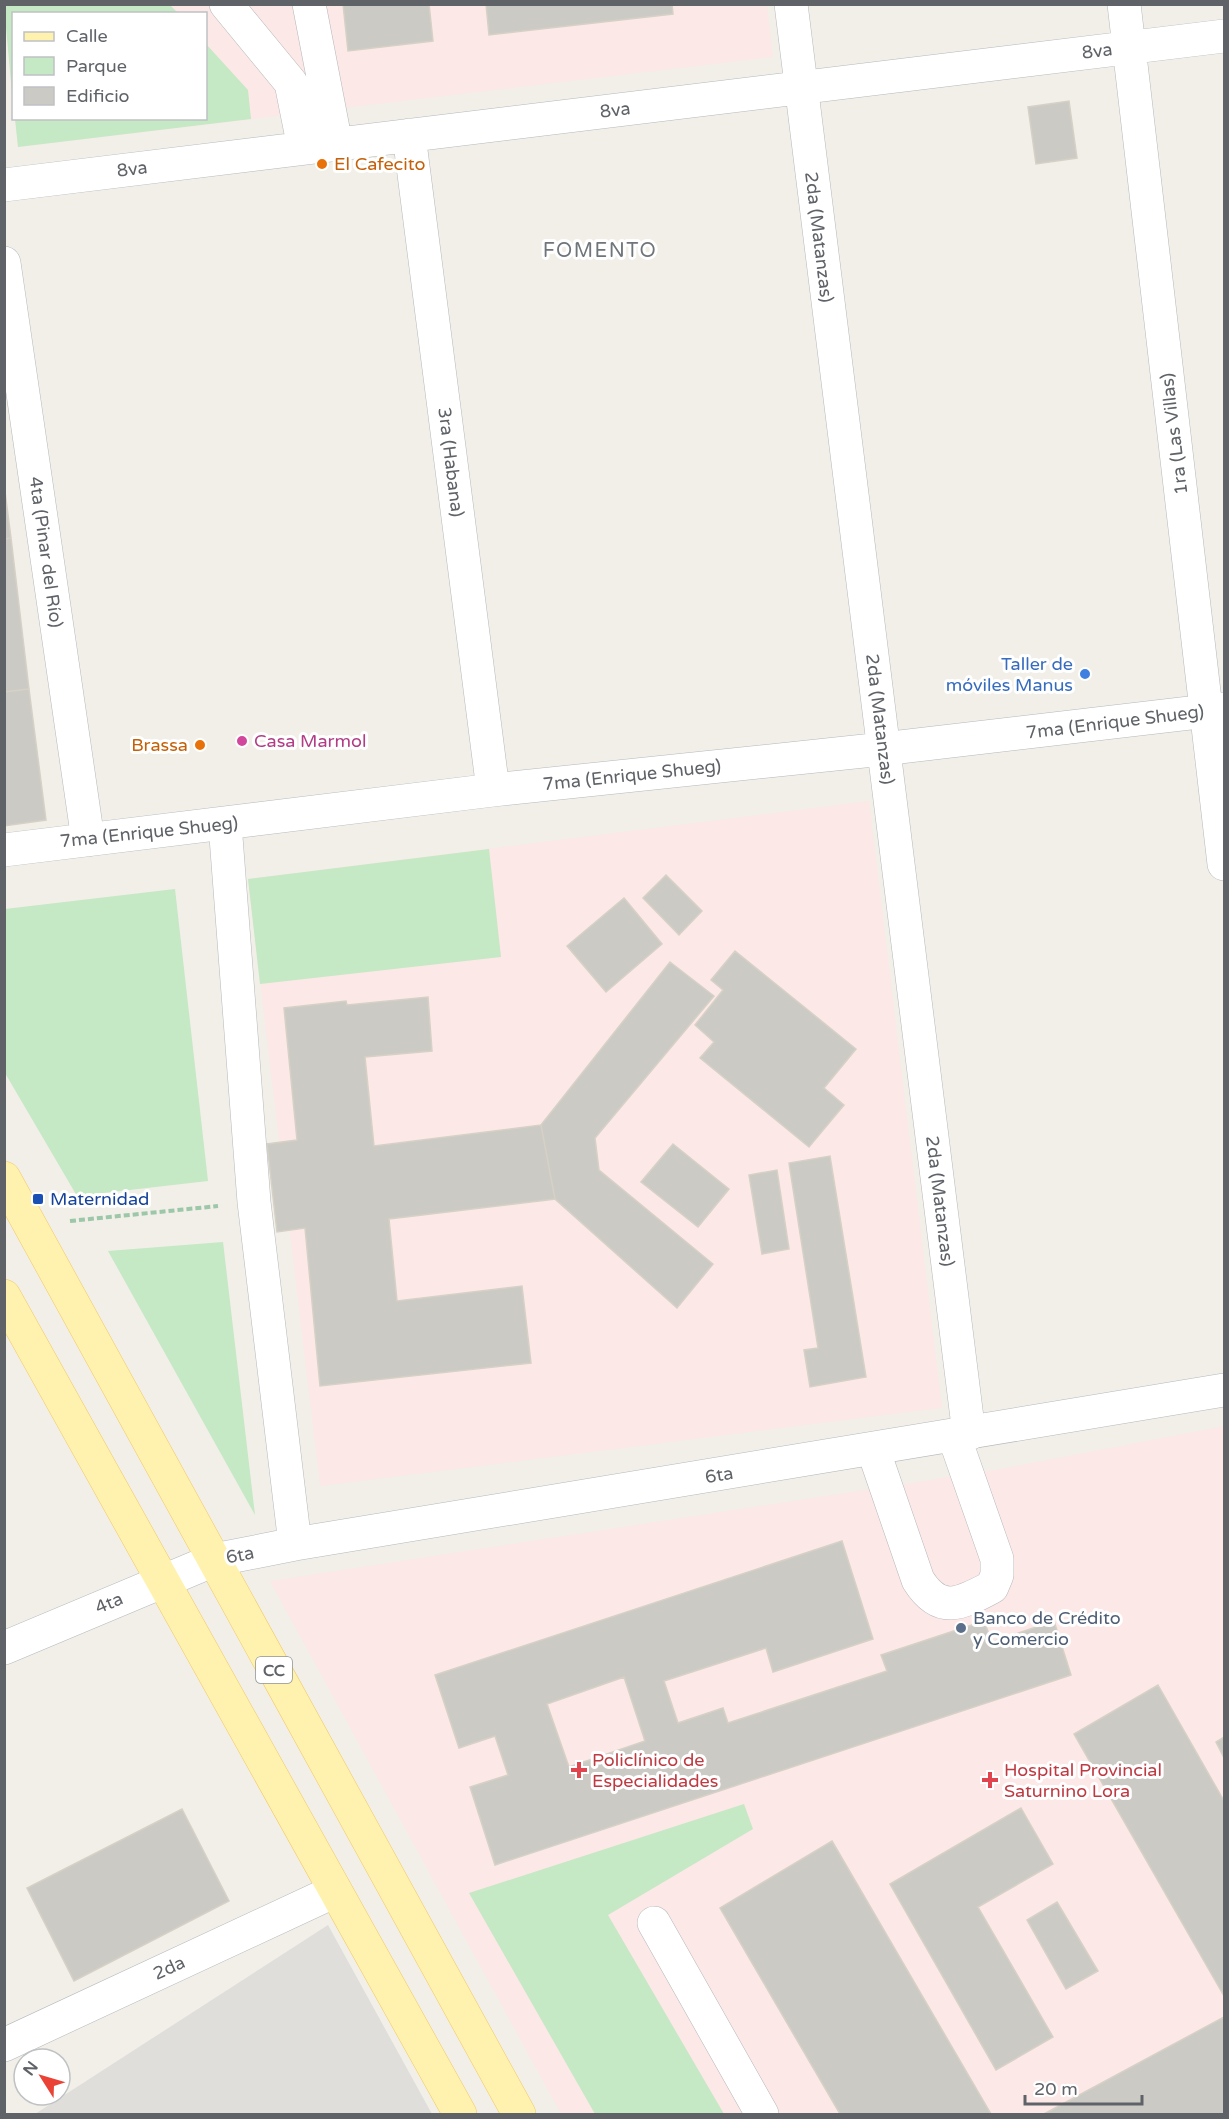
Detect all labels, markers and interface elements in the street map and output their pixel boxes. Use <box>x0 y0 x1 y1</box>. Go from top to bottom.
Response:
legend <box>12 12 207 120</box>
text: Calle <box>66 25 108 47</box>
street label: 8va <box>1080 38 1114 64</box>
text: Parque <box>66 55 127 77</box>
text: Edificio <box>66 85 130 107</box>
street label: 8va <box>598 97 632 123</box>
place label: El Cafecito <box>334 153 425 175</box>
street label: 8va <box>115 156 149 182</box>
marker: El Cafecito <box>315 157 329 171</box>
street label: 2da (Matanzas) <box>800 170 838 304</box>
district label: FOMENTO <box>543 239 657 263</box>
street label: 1ra (Las Villas) <box>1156 372 1192 496</box>
street label: 3ra (Habana) <box>433 406 469 518</box>
street label: 4ta (Pinar del Río) <box>25 475 67 629</box>
street label: 2da (Matanzas) <box>861 652 899 786</box>
place label: Taller de móviles Manus <box>946 653 1073 696</box>
marker: Taller de móviles Manus <box>1078 667 1092 681</box>
street label: 7ma (Enrique Shueg) <box>1025 700 1205 744</box>
place label: Casa Marmol <box>254 730 366 752</box>
place label: Brassa <box>131 734 188 756</box>
marker: Casa Marmol <box>235 734 249 748</box>
marker: Brassa <box>193 738 207 752</box>
street label: 7ma (Enrique Shueg) <box>542 755 722 795</box>
street label: 7ma (Enrique Shueg) <box>59 812 239 852</box>
street label: 2da (Matanzas) <box>921 1134 959 1268</box>
place label: Maternidad <box>50 1188 149 1210</box>
marker: Maternidad <box>31 1192 45 1206</box>
street label: 6ta <box>703 1462 735 1488</box>
street label: 6ta <box>224 1542 256 1568</box>
street label: 4ta <box>92 1587 126 1619</box>
place label: Banco de Crédito y Comercio <box>973 1607 1121 1650</box>
marker: Banco de Crédito y Comercio <box>954 1621 968 1635</box>
road number: CC <box>256 1657 292 1683</box>
place label: Policlínico de Especialidades <box>592 1749 718 1792</box>
place label: Hospital Provincial Saturnino Lora <box>1004 1759 1162 1802</box>
marker: Policlínico de Especialidades <box>570 1761 588 1779</box>
marker: Hospital Provincial Saturnino Lora <box>981 1771 999 1789</box>
street label: 2da <box>149 1951 189 1985</box>
north arrow <box>12 2047 72 2107</box>
text: N <box>19 2057 43 2080</box>
scale bar <box>1025 2068 1142 2106</box>
text: 20 m <box>1034 2078 1078 2100</box>

